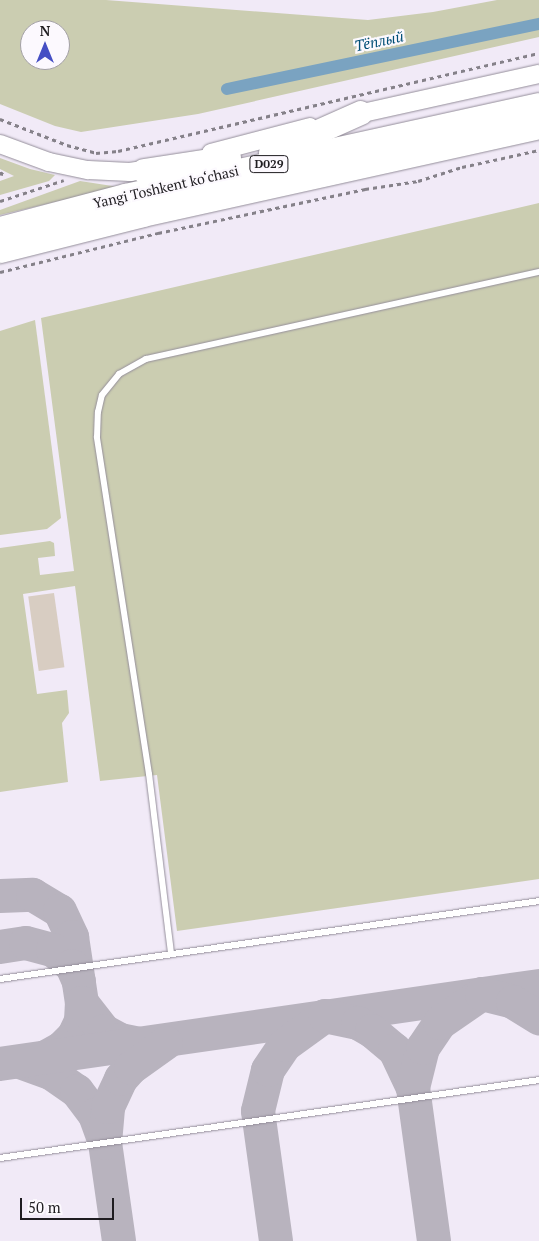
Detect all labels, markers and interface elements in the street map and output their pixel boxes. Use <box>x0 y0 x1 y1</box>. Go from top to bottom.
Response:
north arrow <box>20 20 70 70</box>
text: N <box>40 21 50 40</box>
water label: Тёплый <box>353 27 405 55</box>
road number: D029 <box>249 154 289 173</box>
street label: Yangi Toshkent ko‘chasi <box>92 162 240 212</box>
scale bar <box>22 1188 116 1220</box>
text: 50 m <box>28 1197 61 1217</box>

